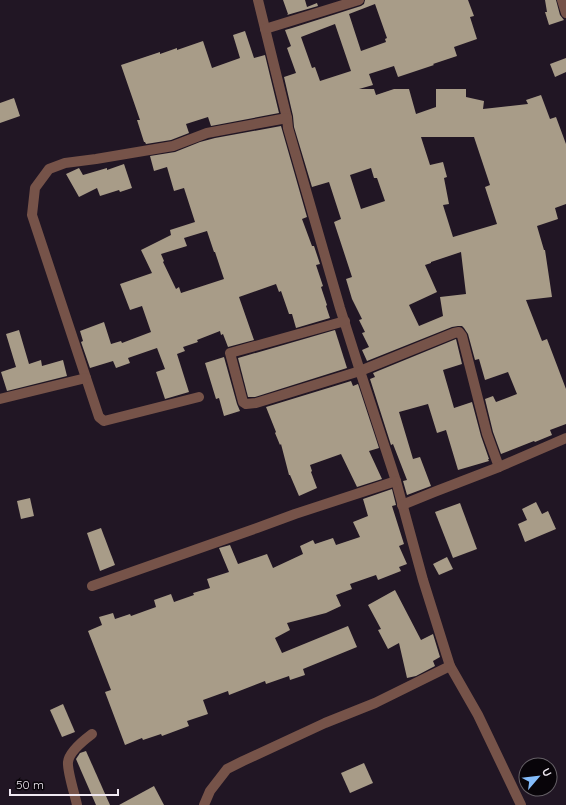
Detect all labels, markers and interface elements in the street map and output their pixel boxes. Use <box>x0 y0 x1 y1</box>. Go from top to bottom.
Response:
north arrow <box>518 757 558 797</box>
text: U <box>539 766 555 779</box>
scale bar <box>10 771 118 797</box>
text: 50 m <box>16 777 44 792</box>

